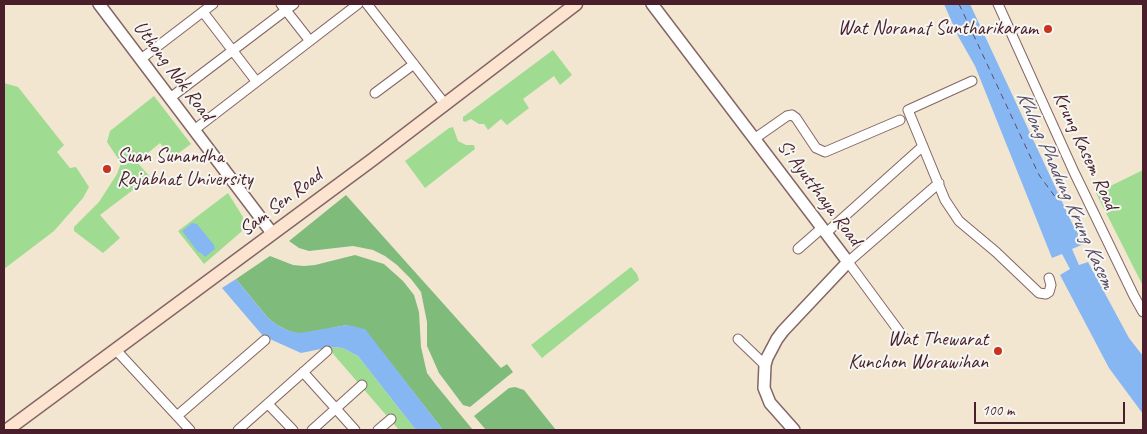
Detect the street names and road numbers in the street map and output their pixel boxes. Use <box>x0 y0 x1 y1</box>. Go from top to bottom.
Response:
street label: Uthong Nok Road <box>128 16 218 126</box>
street label: Krung Kasem Road <box>1047 88 1123 214</box>
street label: Si Ayutthaya Road <box>771 135 867 251</box>
street label: Sam Sen Road <box>235 164 327 242</box>

